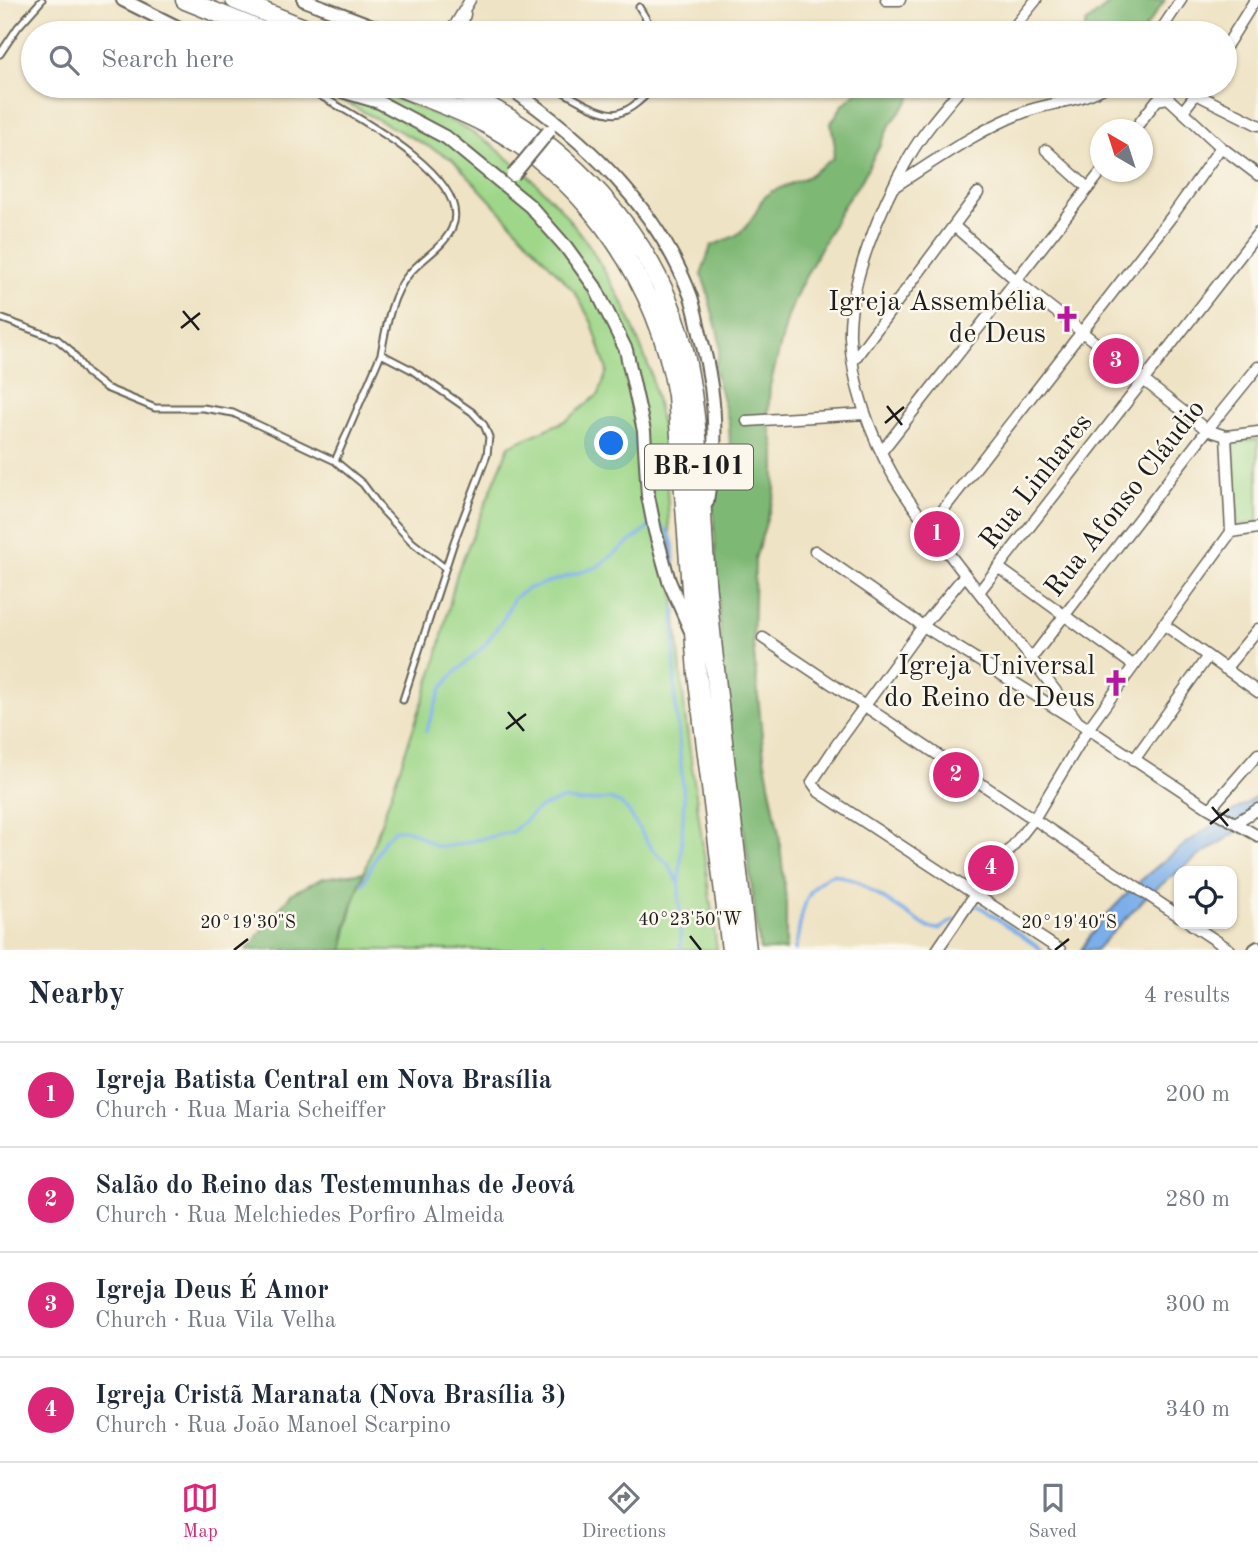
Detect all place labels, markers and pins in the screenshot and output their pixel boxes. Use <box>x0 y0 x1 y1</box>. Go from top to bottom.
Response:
place label: Igreja Assembélia de Deus <box>828 289 1046 349</box>
church icon: Igreja Assembélia de Deus <box>1052 304 1082 334</box>
pin: 3 <box>1093 335 1139 387</box>
pin: 1 <box>914 508 960 560</box>
place label: Igreja Universal do Reino de Deus <box>884 653 1095 713</box>
church icon: Igreja Universal do Reino de Deus <box>1101 668 1131 698</box>
pin: 2 <box>933 749 979 801</box>
pin: 4 <box>968 842 1014 894</box>

